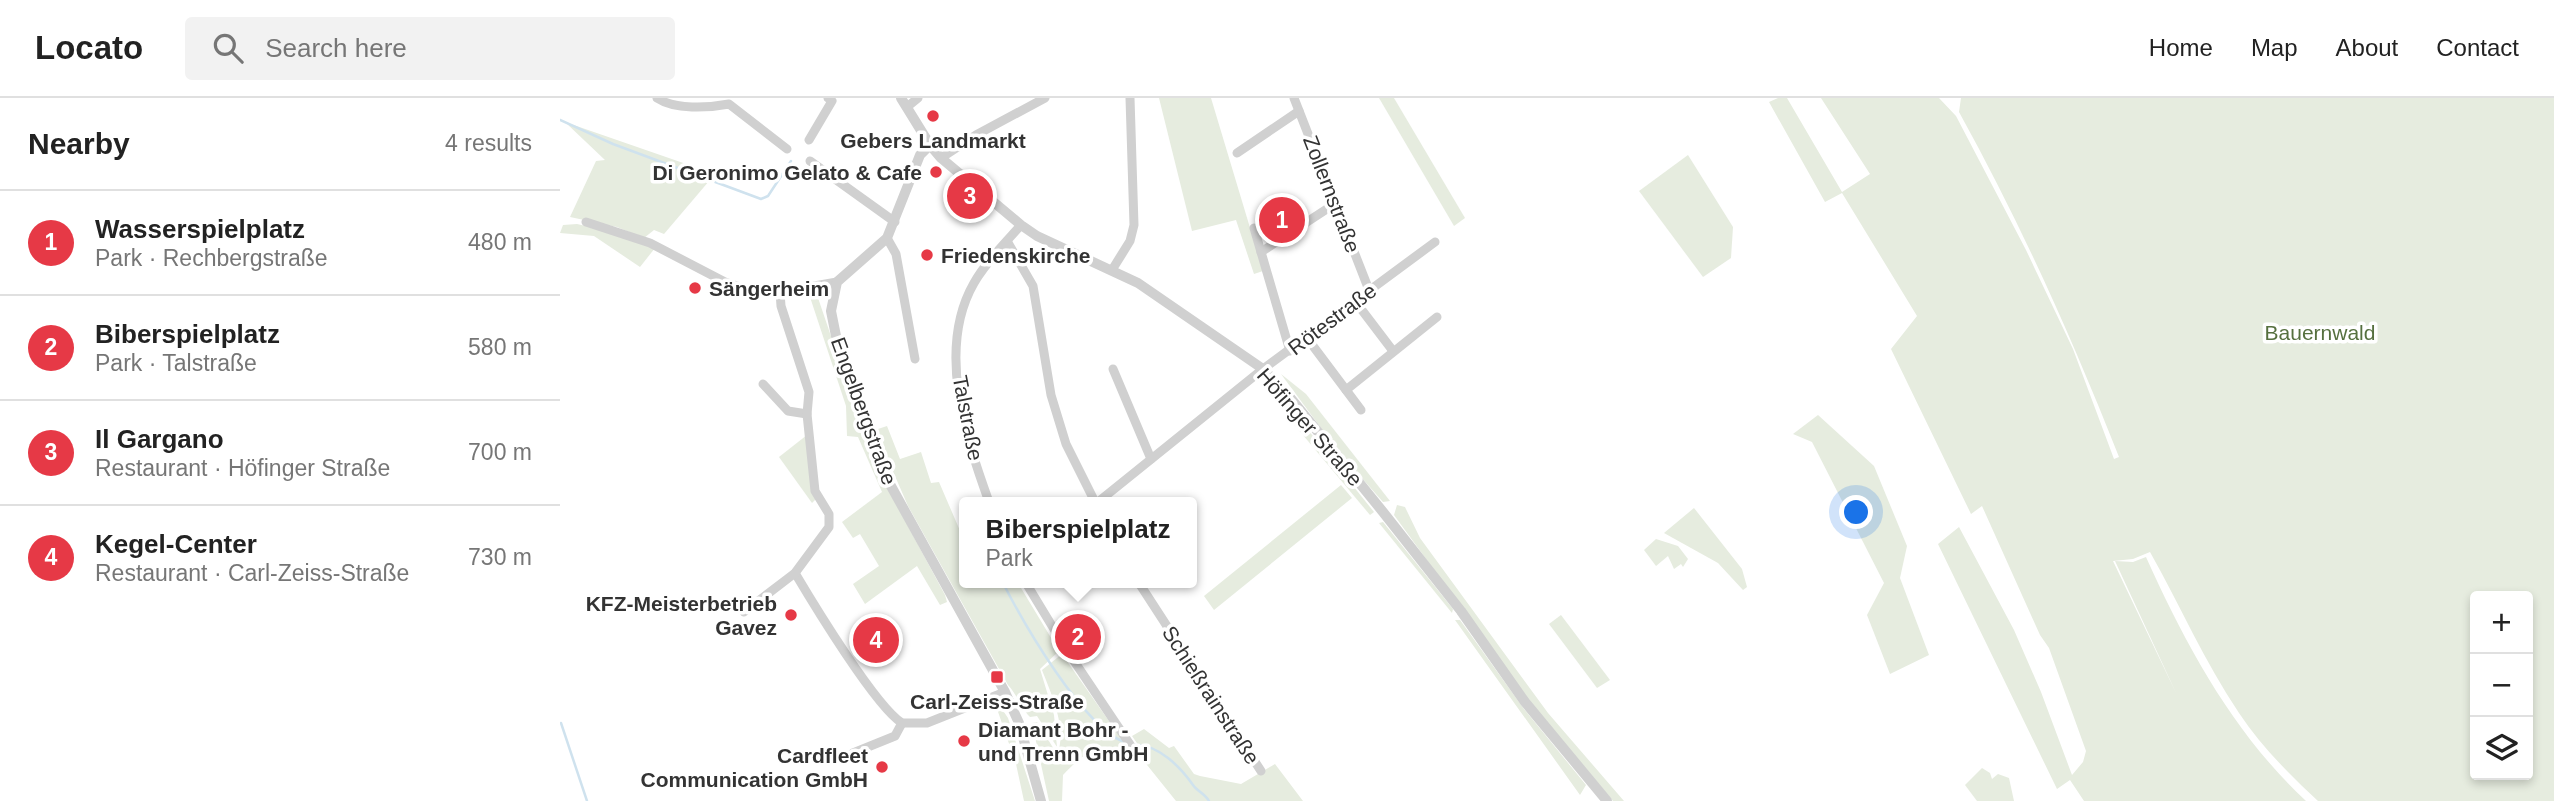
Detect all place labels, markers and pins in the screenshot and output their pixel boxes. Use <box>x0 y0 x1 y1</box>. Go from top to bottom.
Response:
marker: Gebers Landmarkt <box>925 108 941 124</box>
place label: Gebers Landmarkt <box>840 129 1026 152</box>
place label: Di Geronimo Gelato & Cafe <box>652 161 922 184</box>
marker: Di Geronimo Gelato & Cafe <box>928 164 944 180</box>
pin: 3 <box>947 170 993 222</box>
pin: 1 <box>1259 194 1305 246</box>
place label: Friedenskirche <box>941 244 1090 267</box>
marker: Friedenskirche <box>919 247 935 263</box>
place label: Sängerheim <box>709 277 829 300</box>
marker: Sängerheim <box>687 280 703 296</box>
place label: KFZ-Meisterbetrieb Gavez <box>586 592 777 639</box>
marker: KFZ-Meisterbetrieb Gavez <box>783 607 799 623</box>
pin: 2 <box>1055 611 1101 663</box>
pin: 4 <box>853 614 899 666</box>
marker: Carl-Zeiss-Straße <box>989 669 1005 685</box>
place label: Carl-Zeiss-Straße <box>910 690 1084 713</box>
place label: Diamant Bohr - und Trenn GmbH <box>978 718 1148 765</box>
marker: Diamant Bohr - und Trenn GmbH <box>956 733 972 749</box>
place label: Cardfleet Communication GmbH <box>640 744 868 791</box>
marker: Cardfleet Communication GmbH <box>874 759 890 775</box>

